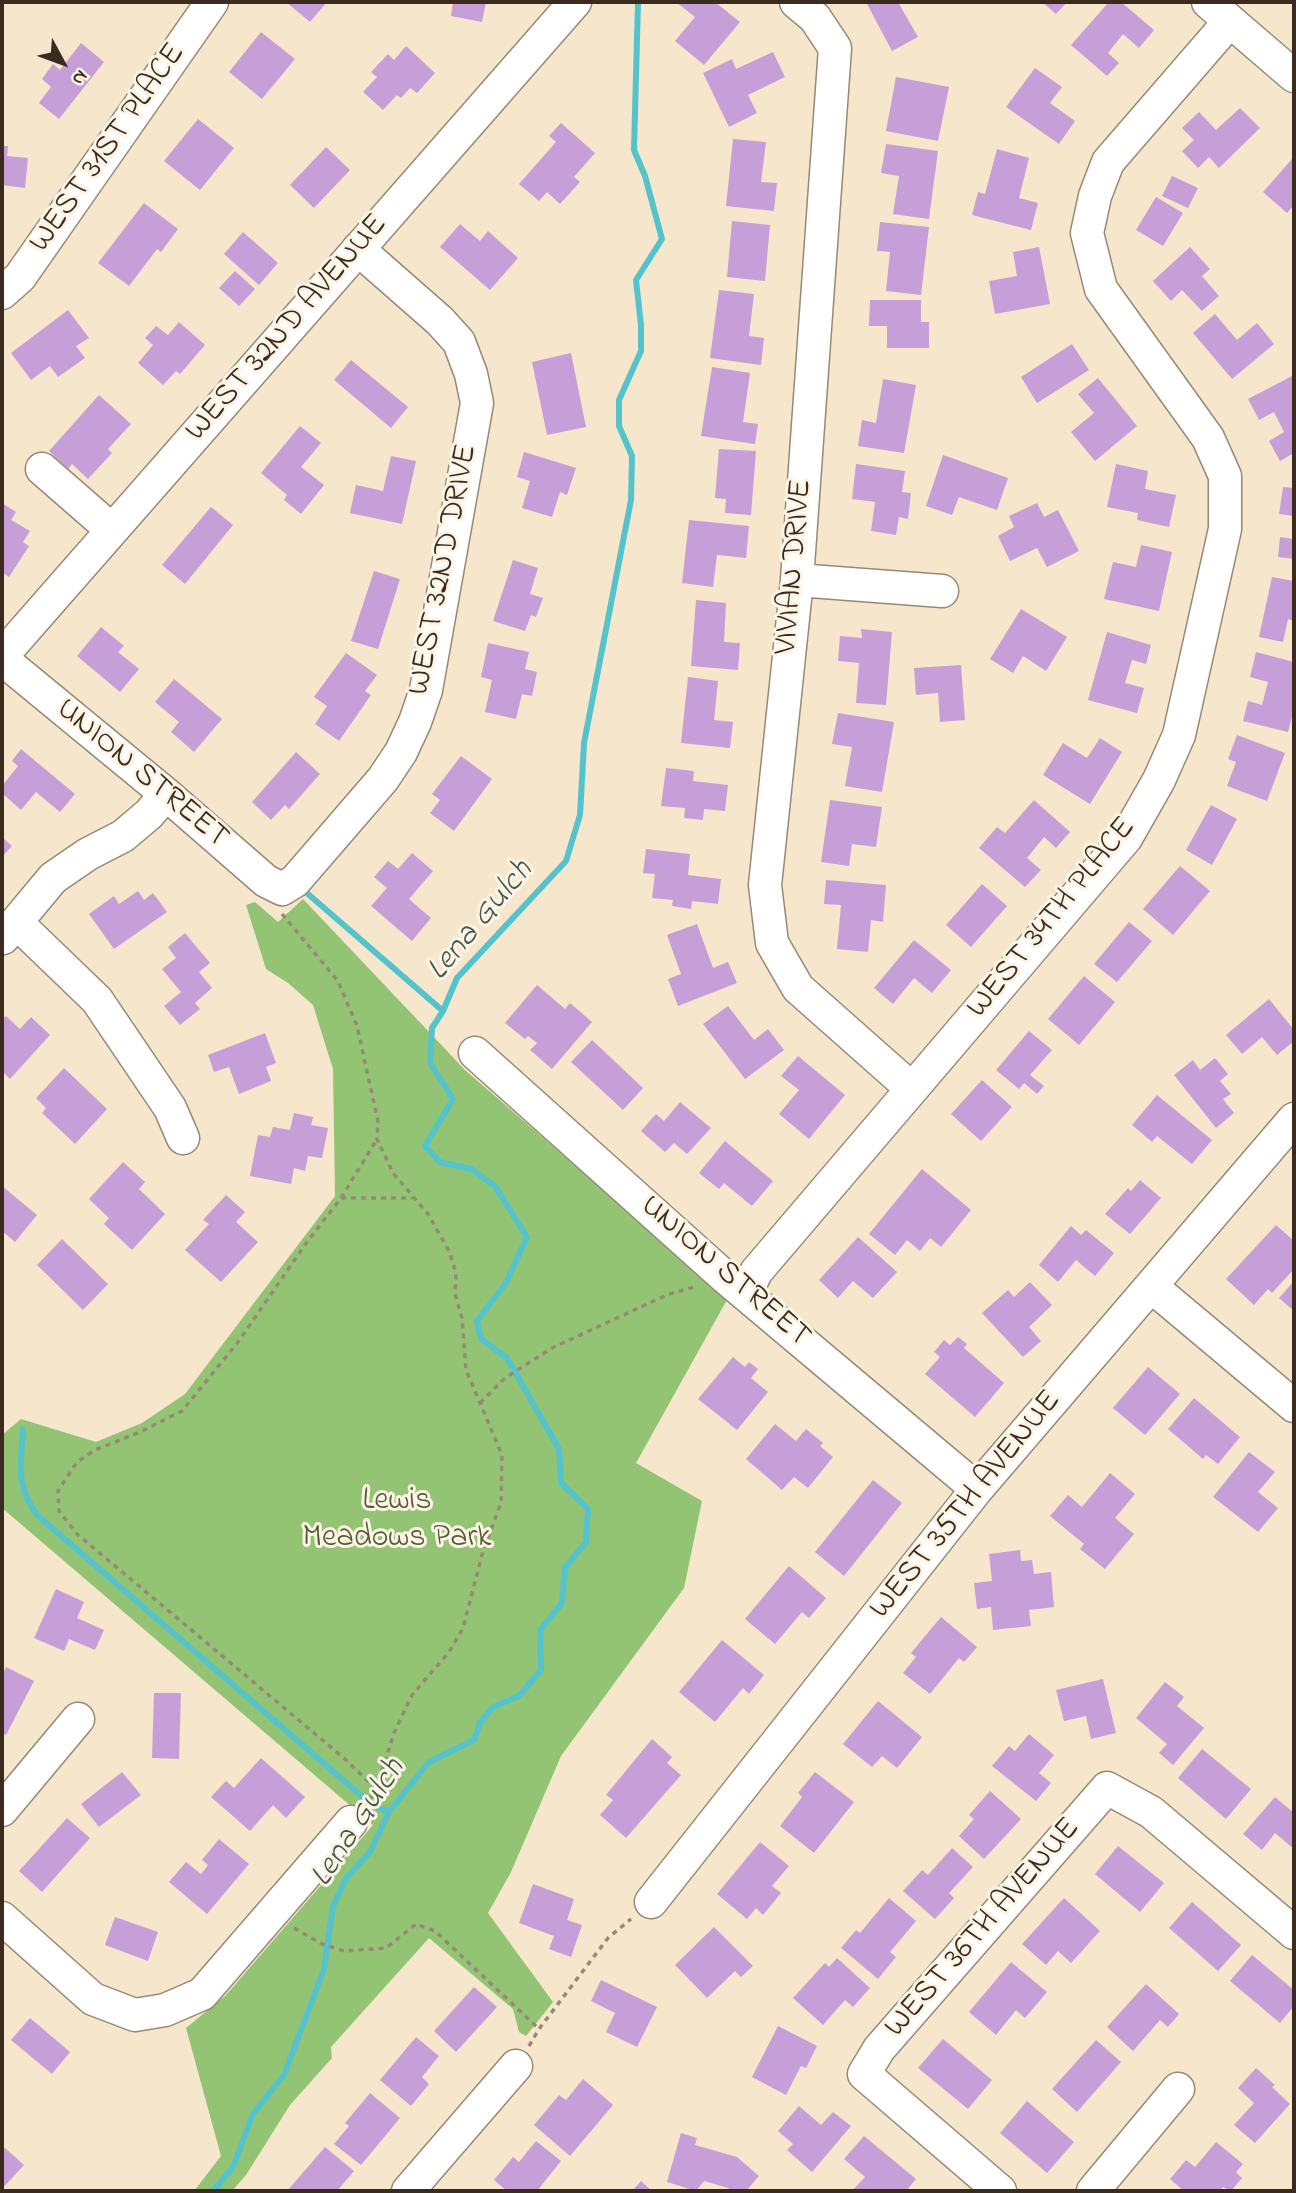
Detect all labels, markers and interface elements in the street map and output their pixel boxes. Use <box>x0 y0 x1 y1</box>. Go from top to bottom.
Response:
north arrow <box>28 28 98 98</box>
street label: WEST 31ST PLACE <box>23 37 195 261</box>
text: N <box>65 63 94 91</box>
street label: WEST 32ND AVENUE <box>179 207 397 451</box>
street label: WEST 32ND DRIVE <box>402 441 488 699</box>
street label: VIVIAN DRIVE <box>769 478 823 656</box>
street label: UNION STREET <box>47 692 235 858</box>
street label: WEST 34TH PLACE <box>960 811 1146 1027</box>
water label: Lena Gulch <box>420 854 544 990</box>
street label: UNION STREET <box>631 1188 817 1358</box>
street label: WEST 35TH AVENUE <box>863 1384 1071 1628</box>
park label: Lewis Meadows Park <box>303 1484 491 1559</box>
water label: Lena Gulch <box>304 1753 416 1895</box>
street label: WEST 36TH AVENUE <box>878 1811 1090 2047</box>

